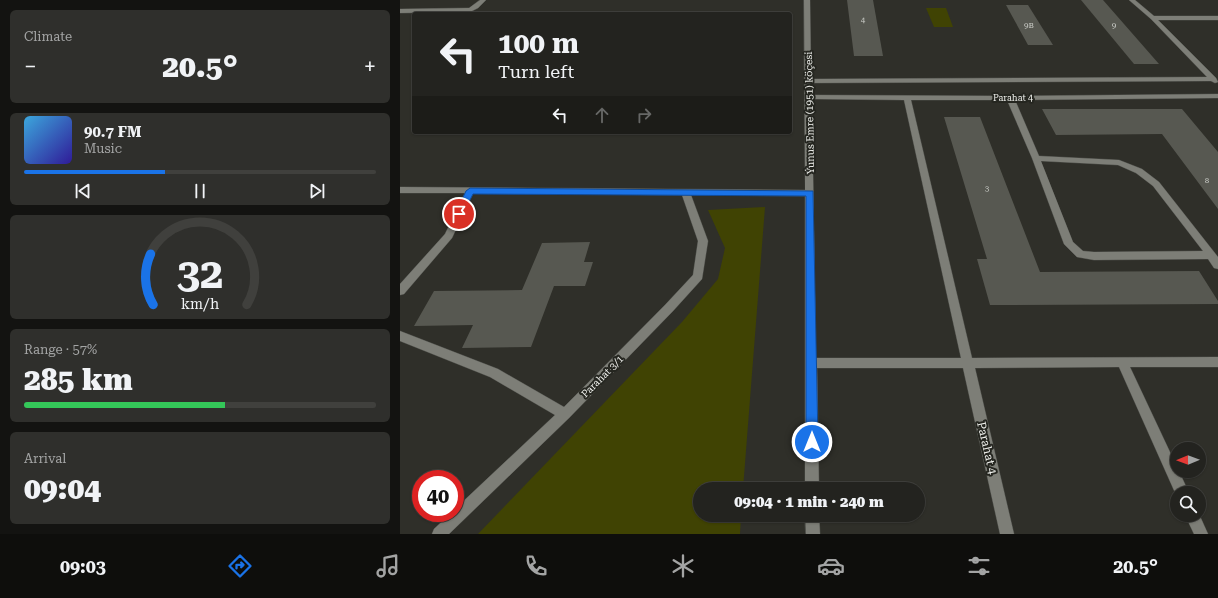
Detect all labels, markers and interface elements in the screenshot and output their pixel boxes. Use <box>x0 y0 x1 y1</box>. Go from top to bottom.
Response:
house number: 4 <box>861 16 866 25</box>
house number: 9B <box>1024 21 1034 30</box>
house number: 9 <box>1112 21 1117 30</box>
text: 100 m <box>498 27 579 60</box>
icon: left <box>432 28 484 80</box>
text: Climate <box>24 29 72 44</box>
text: 20.5° <box>162 49 238 84</box>
street label: Ýunus Emre (1951) köçesi <box>803 52 816 174</box>
text: − <box>24 54 36 79</box>
text: + <box>364 54 376 79</box>
text: Turn left <box>498 61 574 82</box>
street label: Parahat 4 <box>993 93 1033 103</box>
icon: left <box>549 104 571 126</box>
icon: ahead <box>591 104 613 126</box>
icon: right <box>633 104 655 126</box>
text: 90.7 FM <box>84 123 141 141</box>
text: Music <box>84 141 122 156</box>
house number: 8 <box>1205 176 1210 185</box>
icon: previous <box>72 180 94 202</box>
icon: pause <box>189 180 211 202</box>
icon: next <box>306 180 328 202</box>
house number: 3 <box>985 184 990 193</box>
pin <box>442 197 476 231</box>
icon: arrive <box>448 203 470 225</box>
text: 32 <box>177 249 223 298</box>
text: km/h <box>181 296 219 312</box>
text: Range · 57% <box>24 342 97 357</box>
street label: Parahat 3/1 <box>579 353 626 399</box>
text: 285 km <box>24 362 133 397</box>
street label: Parahat 4 <box>974 420 1000 476</box>
position arrow <box>791 421 833 463</box>
north arrow <box>1170 442 1206 478</box>
map controls <box>1170 442 1206 522</box>
text: Arrival <box>24 451 66 466</box>
speed limit sign: 40 <box>412 470 464 522</box>
text: 09:04 <box>24 471 101 506</box>
button: search <box>1170 486 1206 522</box>
text: 09:04 · 1 min · 240 m <box>734 493 884 511</box>
icon: directions <box>226 552 254 580</box>
icon: music <box>374 552 402 580</box>
icon: phone <box>522 552 550 580</box>
icon: climate <box>669 552 697 580</box>
icon: car <box>817 552 845 580</box>
icon: filters <box>965 552 993 580</box>
text: 09:03 <box>60 556 106 577</box>
text: 20.5° <box>1113 556 1158 577</box>

